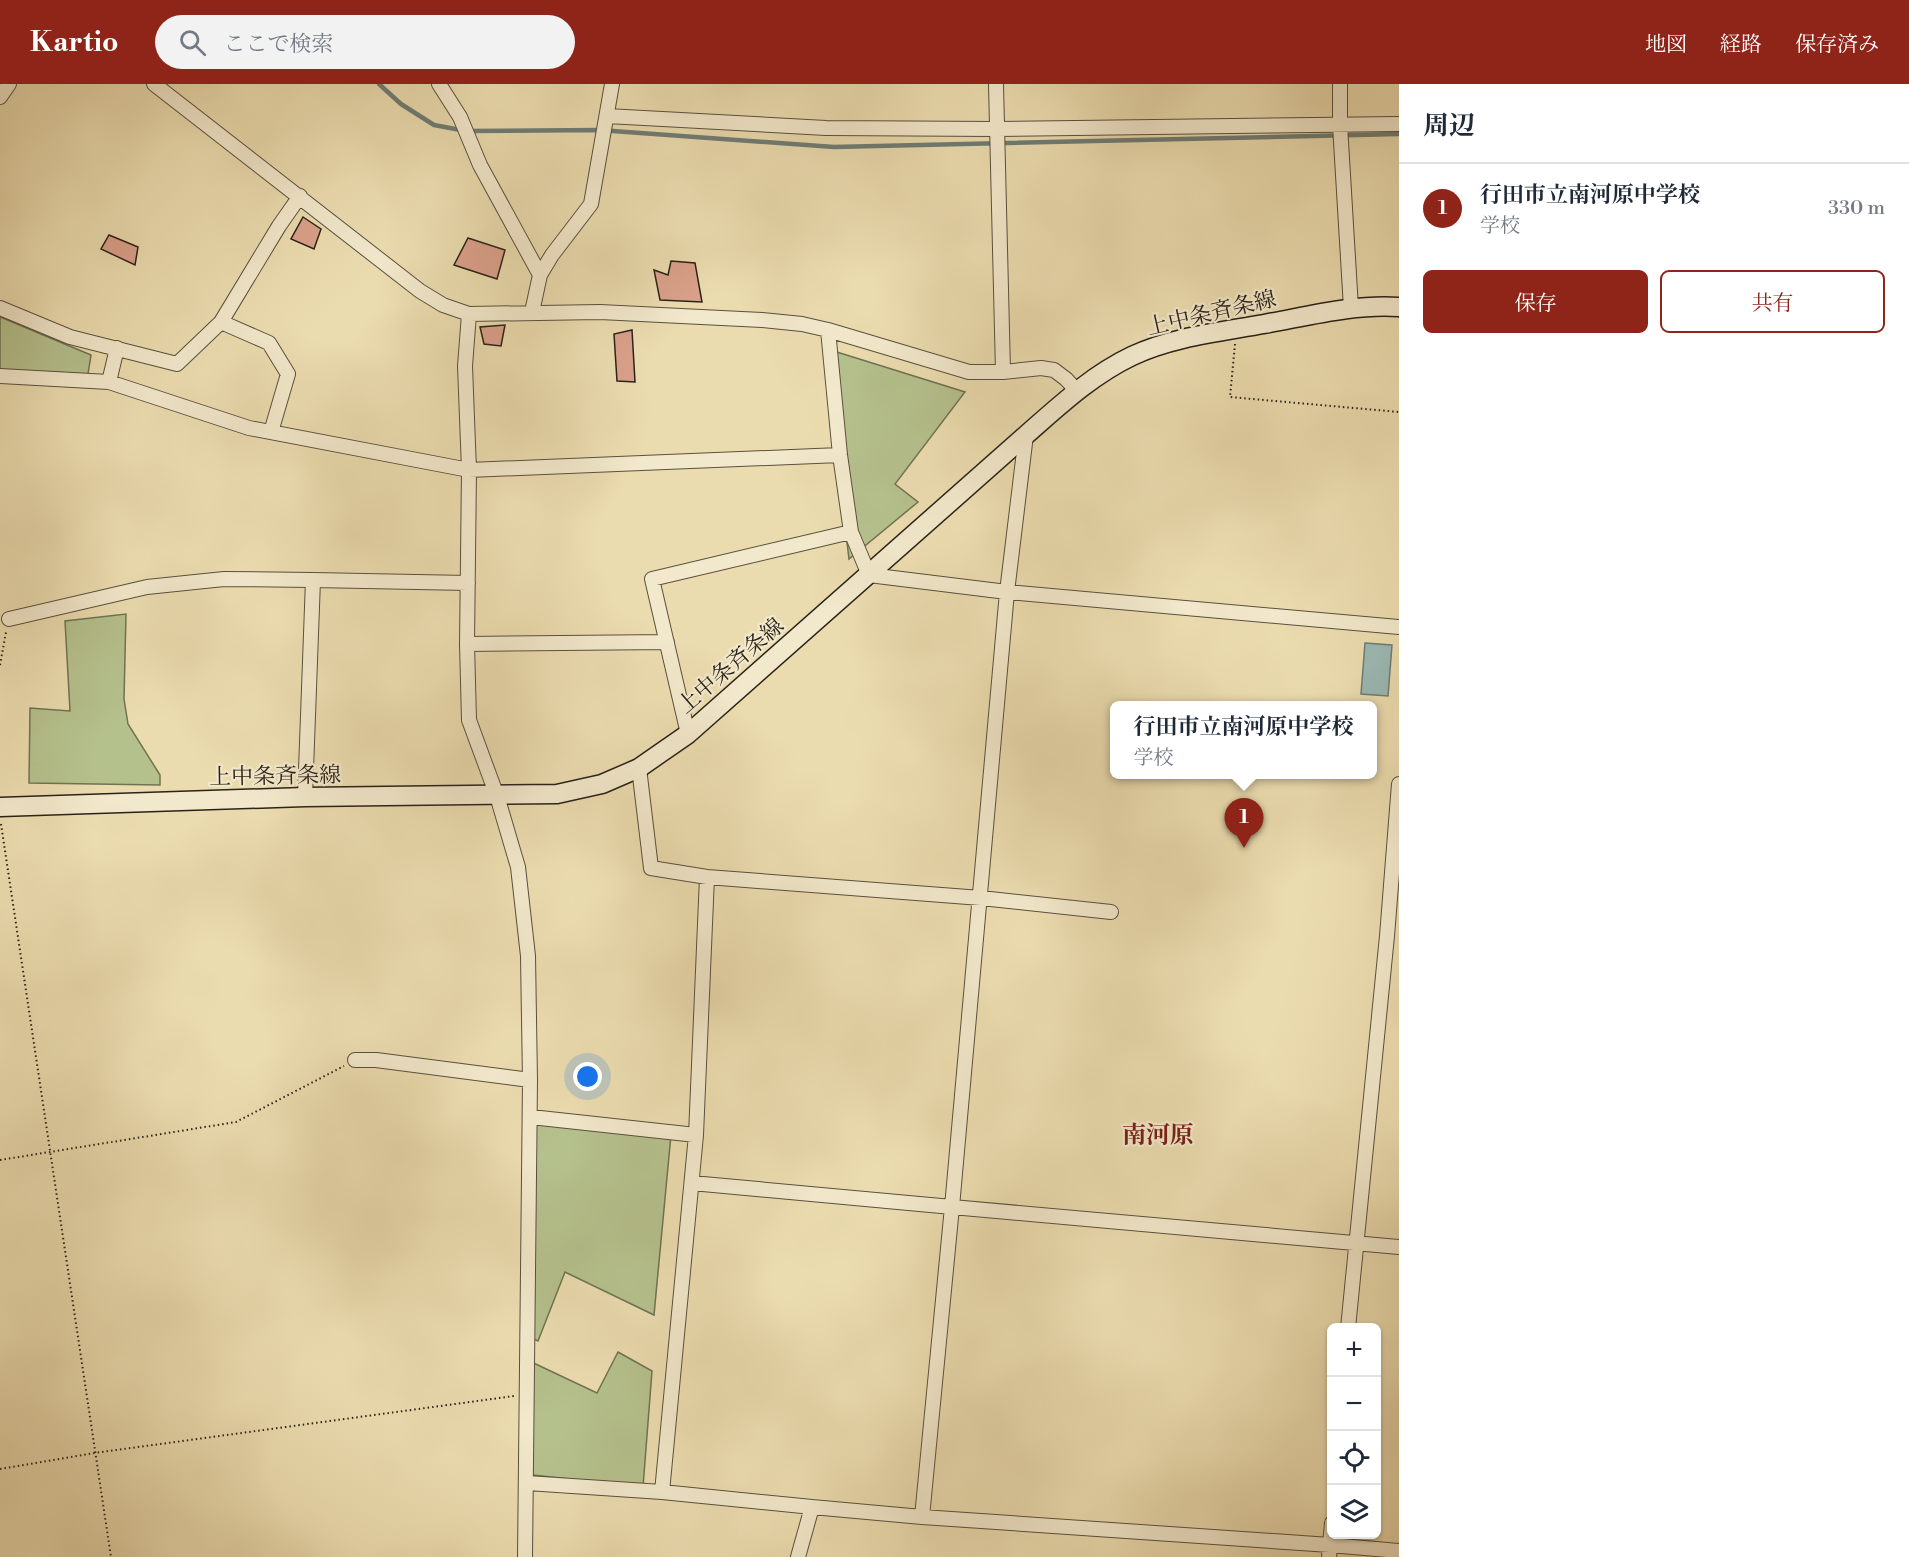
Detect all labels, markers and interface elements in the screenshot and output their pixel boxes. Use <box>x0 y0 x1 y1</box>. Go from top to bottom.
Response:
search box <box>155 15 575 69</box>
text: Kartio <box>30 25 119 60</box>
icon: search <box>176 26 209 59</box>
text: ここで検索 <box>224 31 334 58</box>
text: 地図 <box>1645 32 1687 58</box>
text: 経路 <box>1720 32 1762 58</box>
text: 保存済み <box>1795 32 1879 58</box>
text: 周辺 <box>1423 110 1475 142</box>
text: 行田市立南河原中学校 <box>1480 182 1700 209</box>
text: 1 <box>1438 196 1447 221</box>
text: 330 m <box>1828 196 1885 221</box>
text: 学校 <box>1480 214 1520 239</box>
button: 保存 <box>1423 270 1648 333</box>
button: 共有 <box>1660 270 1885 333</box>
street label: 上中条斉条線 <box>1144 285 1279 341</box>
street label: 上中条斉条線 <box>672 613 790 720</box>
popup <box>1110 701 1377 779</box>
text: 行田市立南河原中学校 <box>1133 714 1354 741</box>
text: 学校 <box>1133 746 1173 771</box>
street label: 上中条斉条線 <box>209 762 341 791</box>
pin: 1 <box>1224 798 1264 848</box>
your location <box>573 1062 602 1091</box>
district label: 南河原 <box>1122 1121 1194 1151</box>
map controls <box>1327 1323 1381 1539</box>
button: + <box>1327 1323 1381 1377</box>
button: − <box>1327 1377 1381 1431</box>
button: locate <box>1327 1431 1381 1485</box>
button: layers <box>1327 1485 1381 1539</box>

